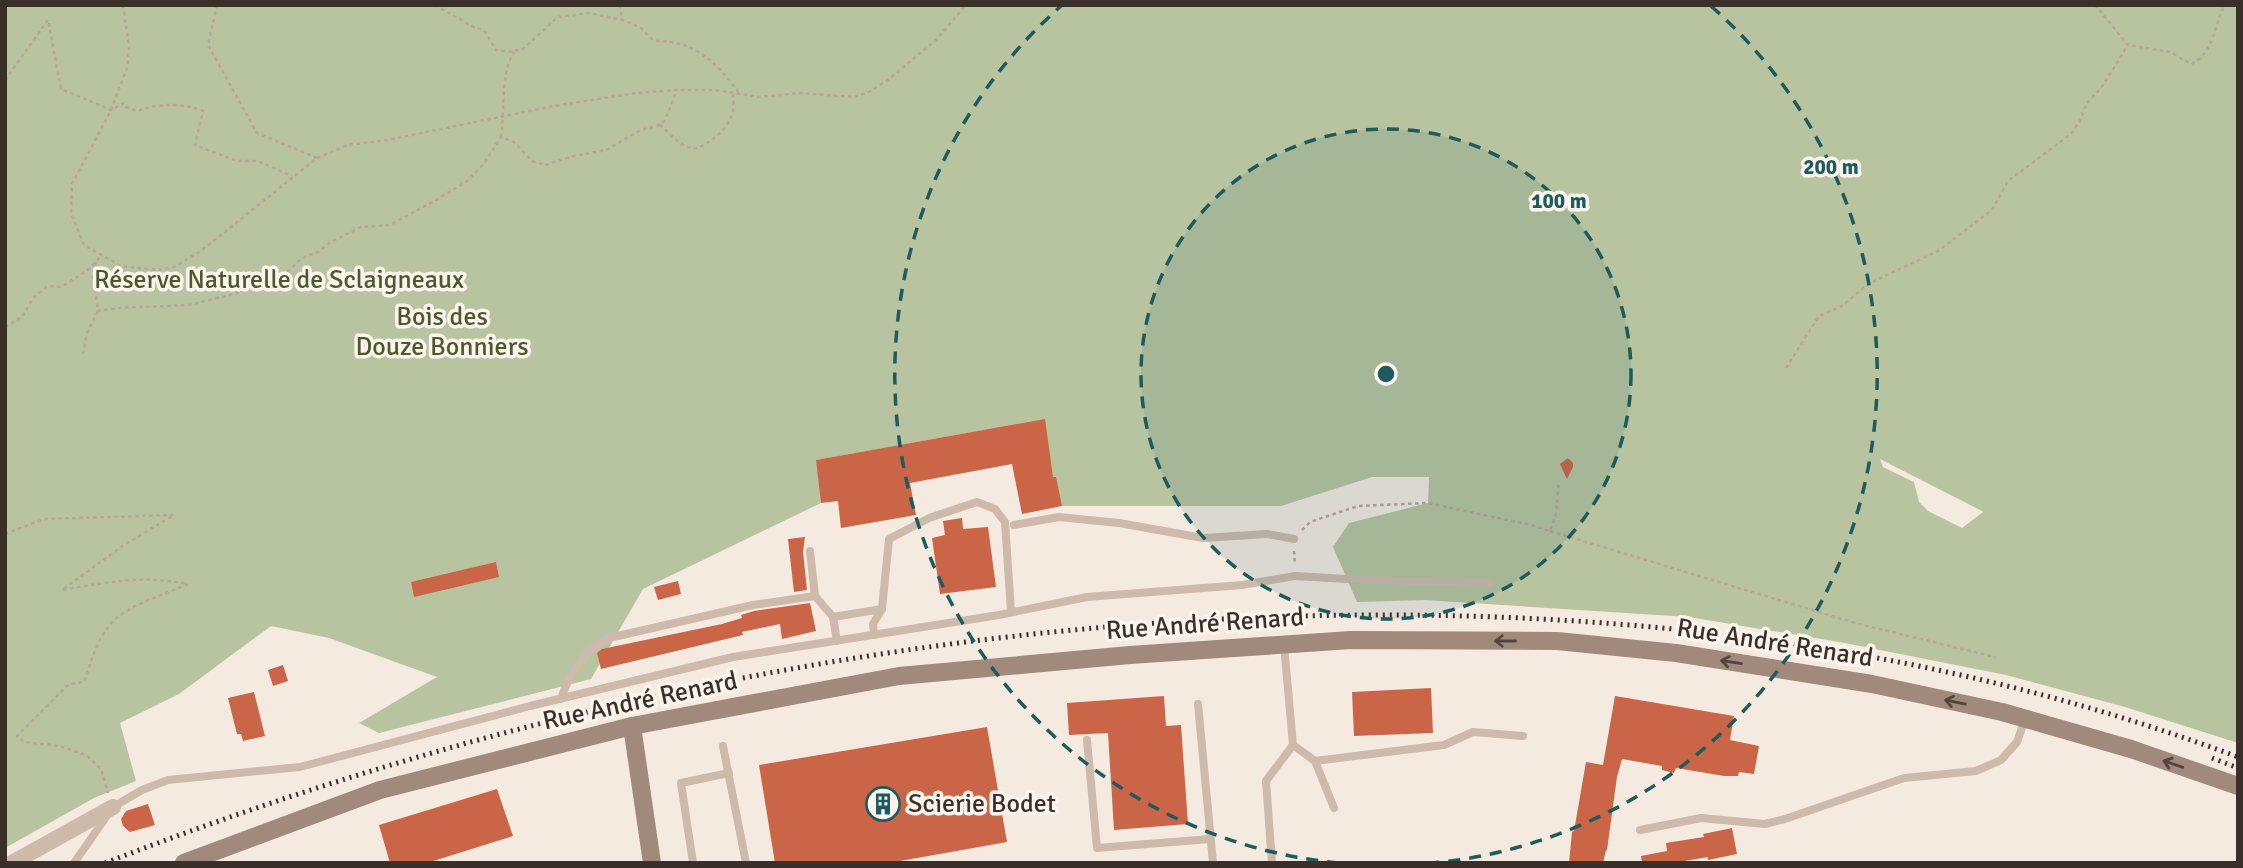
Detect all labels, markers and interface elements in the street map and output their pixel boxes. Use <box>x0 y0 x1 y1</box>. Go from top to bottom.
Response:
text: 200 m <box>1803 154 1859 180</box>
text: 100 m <box>1531 188 1587 214</box>
park label: Réserve Naturelle de Sclaigneaux <box>94 264 464 296</box>
park label: Bois des Douze Bonniers <box>355 301 529 363</box>
centre of rings <box>1374 362 1398 386</box>
street label: Rue André Renard <box>1105 601 1305 647</box>
street label: Rue André Renard <box>1675 612 1875 674</box>
one-way arrow <box>1493 634 1516 647</box>
one-way arrow <box>1720 655 1743 668</box>
street label: Rue André Renard <box>540 665 740 737</box>
one-way arrow <box>1944 694 1967 708</box>
one-way arrow <box>2163 757 2185 769</box>
building icon: Scierie Bodet <box>864 785 902 823</box>
place label: Scierie Bodet <box>908 788 1056 820</box>

